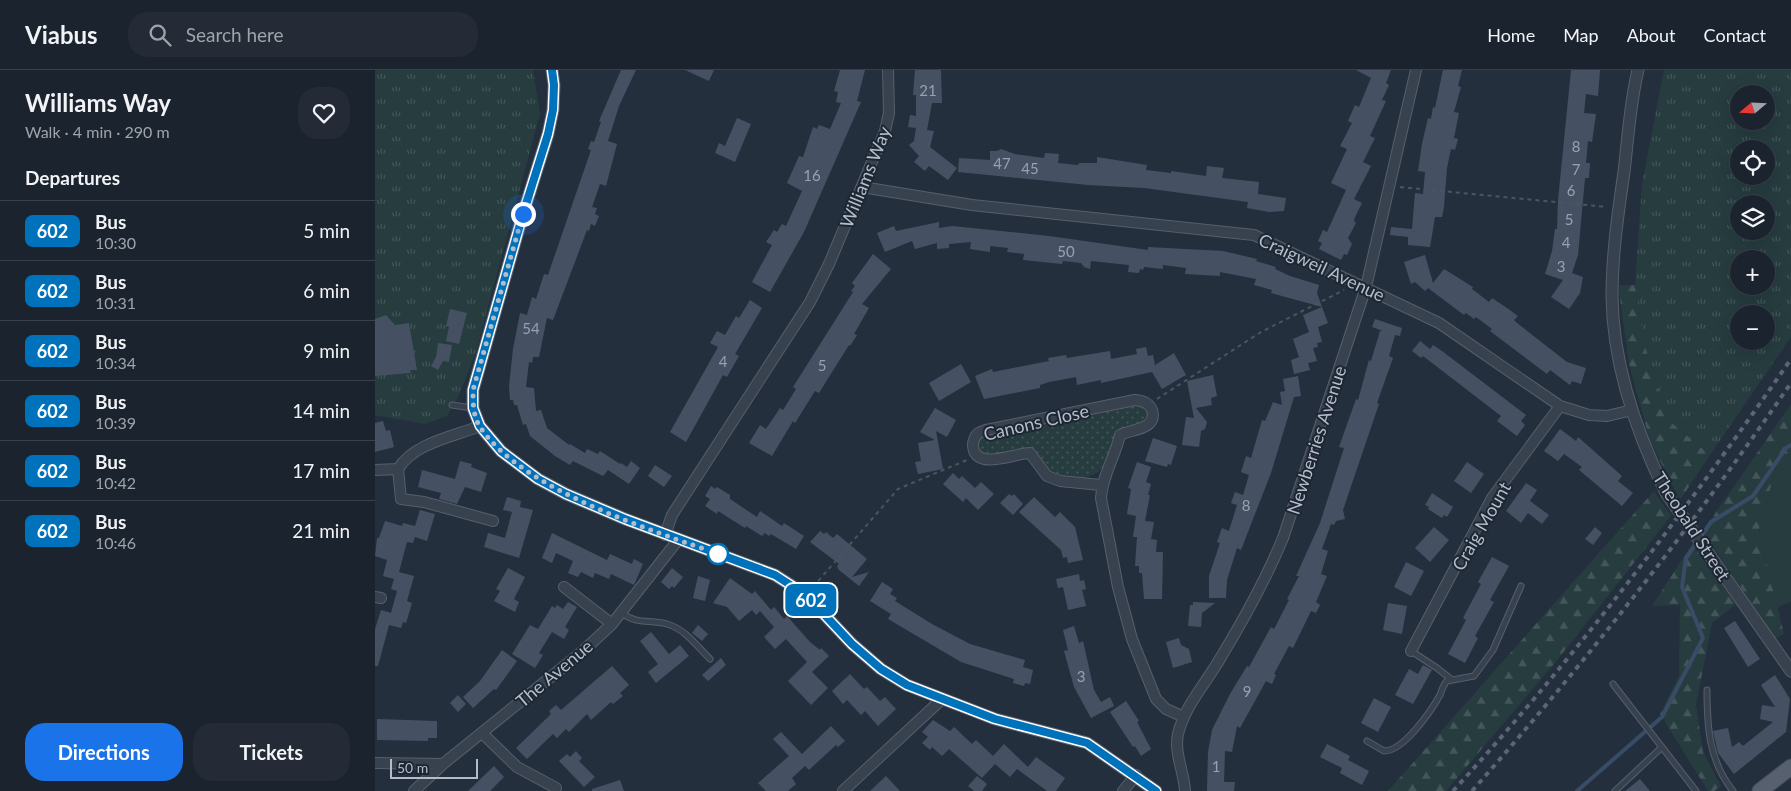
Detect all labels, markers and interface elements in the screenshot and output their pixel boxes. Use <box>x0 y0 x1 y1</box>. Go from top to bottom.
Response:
search box <box>128 12 478 57</box>
text: Viabus <box>25 20 98 49</box>
icon: search <box>146 21 174 49</box>
text: Search here <box>186 23 284 46</box>
text: Home <box>1487 24 1535 46</box>
text: Map <box>1563 24 1599 46</box>
text: About <box>1627 24 1676 46</box>
text: Contact <box>1704 24 1766 46</box>
house number: 21 <box>919 81 937 99</box>
north arrow <box>1730 85 1775 130</box>
map controls <box>1730 85 1775 350</box>
button: heart <box>298 87 350 139</box>
text: Williams Way <box>25 88 171 117</box>
text: Walk · 4 min · 290 m <box>25 122 170 141</box>
street label: Williams Way <box>835 122 896 231</box>
house number: 8 <box>1572 137 1580 155</box>
button: locate <box>1730 140 1775 185</box>
house number: 47 <box>993 154 1011 172</box>
house number: 45 <box>1021 159 1039 177</box>
house number: 7 <box>1572 160 1581 178</box>
text: Departures <box>25 166 120 189</box>
house number: 16 <box>803 166 821 184</box>
house number: 6 <box>1567 181 1576 199</box>
button: layers <box>1730 195 1775 240</box>
your location <box>511 202 536 227</box>
text: Bus <box>95 210 126 233</box>
house number: 5 <box>1565 210 1573 228</box>
text: 5 min <box>303 219 350 242</box>
text: 602 <box>37 220 68 242</box>
street label: Craigweil Avenue <box>1255 228 1389 306</box>
text: 10:30 <box>95 233 136 252</box>
house number: 4 <box>1562 233 1571 251</box>
house number: 50 <box>1057 242 1075 260</box>
button: + <box>1730 250 1775 295</box>
house number: 3 <box>1557 257 1565 275</box>
text: Bus <box>95 270 126 293</box>
text: 6 min <box>303 279 350 302</box>
text: 602 <box>37 280 68 302</box>
text: 10:31 <box>95 293 136 312</box>
button: − <box>1730 305 1775 350</box>
house number: 54 <box>522 319 540 337</box>
text: Bus <box>95 330 126 353</box>
text: 9 min <box>303 339 350 362</box>
text: 602 <box>37 340 68 362</box>
house number: 4 <box>719 352 728 370</box>
text: 10:34 <box>95 353 136 372</box>
house number: 5 <box>818 356 826 374</box>
street label: Newberries Avenue <box>1282 363 1350 517</box>
text: Bus <box>95 390 126 413</box>
text: 14 min <box>292 399 350 422</box>
street label: Canons Close <box>981 399 1091 445</box>
text: 602 <box>37 400 68 422</box>
text: 10:39 <box>95 413 136 432</box>
text: Bus <box>95 450 126 473</box>
text: 17 min <box>292 459 350 482</box>
text: 602 <box>37 460 68 482</box>
street label: Theobald Street <box>1649 467 1736 585</box>
text: 10:42 <box>95 473 136 492</box>
street label: Craig Mount <box>1447 477 1515 574</box>
house number: 8 <box>1242 496 1250 514</box>
text: Bus <box>95 510 126 533</box>
text: 21 min <box>292 519 350 542</box>
text: 602 <box>37 520 68 542</box>
text: 10:46 <box>95 533 136 552</box>
unlabelled marker <box>707 543 729 565</box>
line badge: 602 <box>782 584 840 616</box>
text: 602 <box>795 589 827 611</box>
street label: The Avenue <box>511 634 597 712</box>
house number: 3 <box>1077 667 1085 685</box>
house number: 9 <box>1243 682 1251 700</box>
button: Directions <box>25 723 183 781</box>
button: Tickets <box>193 723 350 781</box>
scale bar <box>390 756 477 779</box>
house number: 1 <box>1212 757 1220 775</box>
text: 50 m <box>397 759 428 776</box>

